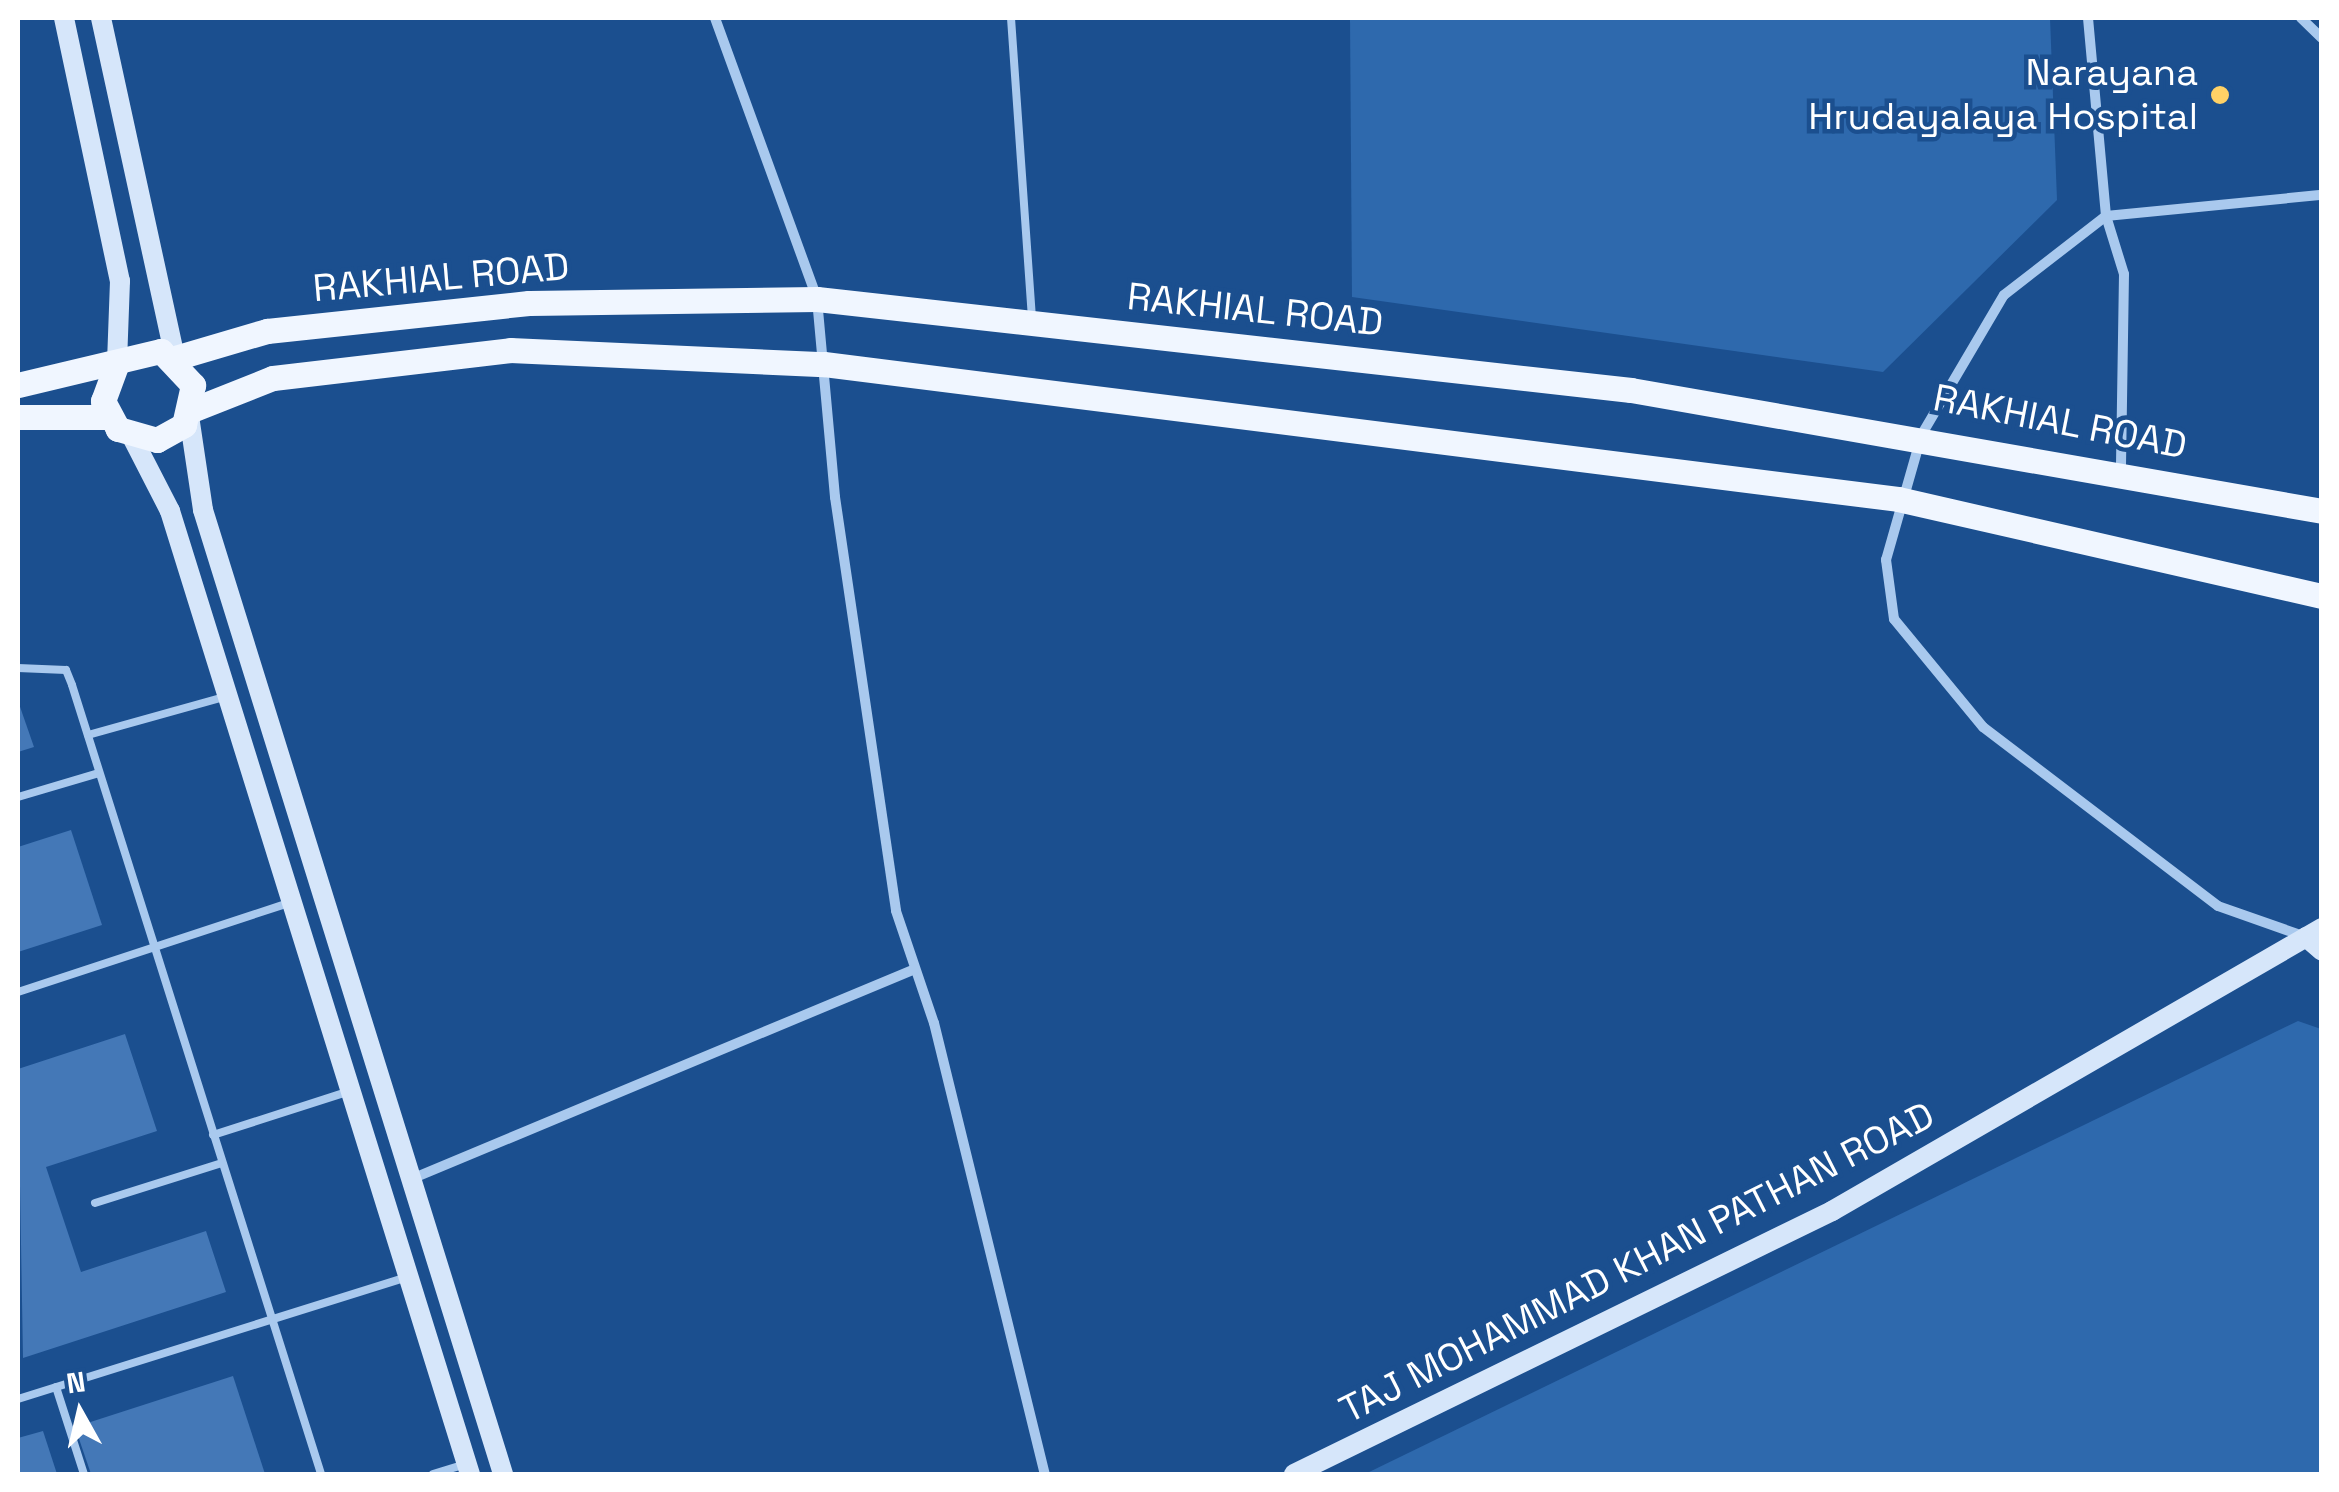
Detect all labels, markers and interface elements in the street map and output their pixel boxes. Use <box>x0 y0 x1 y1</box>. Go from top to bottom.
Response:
place label: Narayana Hrudayalaya Hospital <box>1808 50 2198 140</box>
marker: Narayana Hrudayalaya Hospital <box>2207 82 2233 108</box>
street label: RAKHIAL ROAD <box>311 244 571 312</box>
street label: RAKHIAL ROAD <box>1124 274 1386 346</box>
street label: RAKHIAL ROAD <box>1929 375 2191 469</box>
street label: TAJ MOHAMMAD KHAN PATHAN ROAD <box>1332 1093 1942 1433</box>
north arrow <box>30 1362 130 1462</box>
text: N <box>64 1363 88 1401</box>

